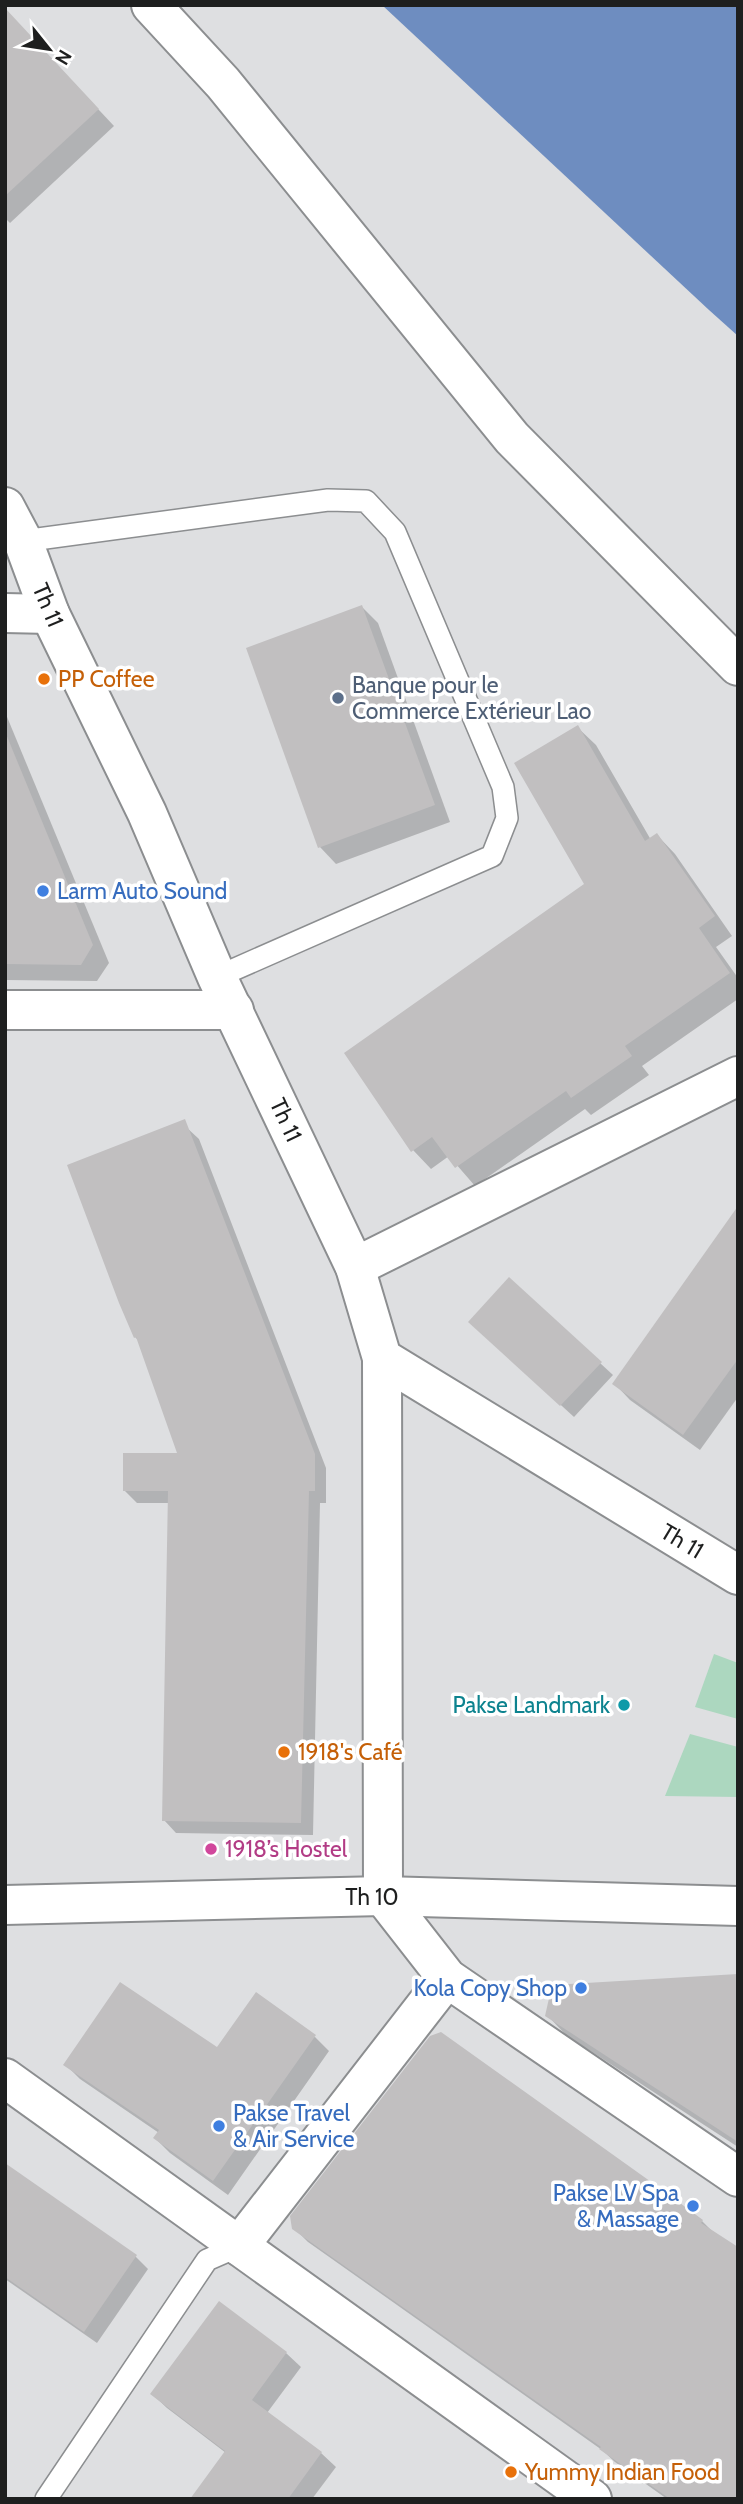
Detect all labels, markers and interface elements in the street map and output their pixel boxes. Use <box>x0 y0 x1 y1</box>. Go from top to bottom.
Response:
north arrow <box>14 14 84 84</box>
text: N <box>50 46 77 69</box>
street label: Th 11 <box>26 579 70 631</box>
place label: PP Coffee <box>58 665 155 693</box>
marker: PP Coffee <box>36 671 52 687</box>
place label: Banque pour le Commerce Extérieur Lao <box>352 671 592 725</box>
marker: Banque pour le Commerce Extérieur Lao <box>330 690 346 706</box>
place label: Larm Auto Sound <box>57 877 227 905</box>
marker: Larm Auto Sound <box>35 883 51 899</box>
street label: Th 11 <box>264 1094 308 1146</box>
street label: Th 11 <box>656 1517 708 1565</box>
place label: Pakse Landmark <box>452 1691 611 1719</box>
marker: Pakse Landmark <box>616 1697 632 1713</box>
place label: 1918's Café <box>298 1738 403 1766</box>
marker: 1918's Café <box>276 1744 292 1760</box>
place label: 1918’s Hostel <box>225 1835 348 1863</box>
marker: 1918’s Hostel <box>203 1841 219 1857</box>
street label: Th 10 <box>345 1883 399 1911</box>
place label: Kola Copy Shop <box>413 1974 567 2002</box>
marker: Kola Copy Shop <box>573 1980 589 1996</box>
place label: Pakse Travel & Air Service <box>233 2099 355 2153</box>
marker: Pakse Travel & Air Service <box>211 2118 227 2134</box>
place label: Pakse LV Spa & Massage <box>553 2179 679 2233</box>
marker: Pakse LV Spa & Massage <box>685 2198 701 2214</box>
place label: Yummy Indian Food <box>524 2458 720 2486</box>
marker: Yummy Indian Food <box>503 2464 519 2480</box>

